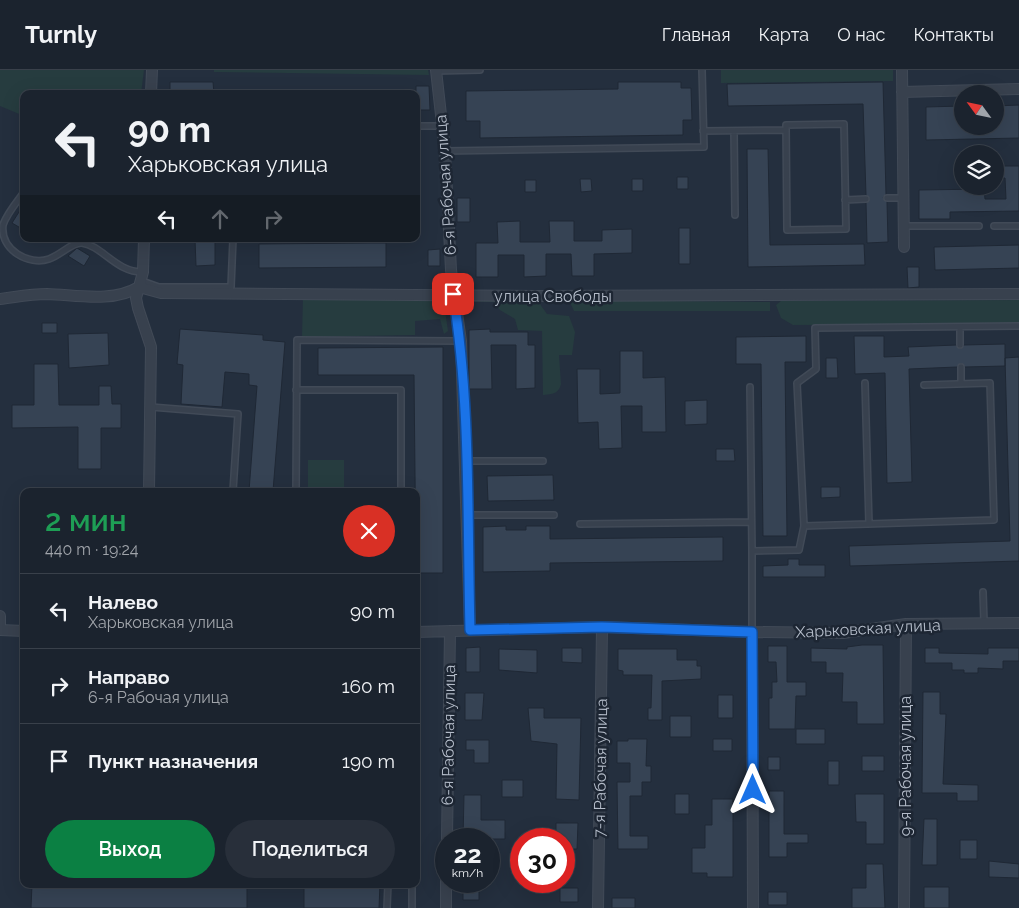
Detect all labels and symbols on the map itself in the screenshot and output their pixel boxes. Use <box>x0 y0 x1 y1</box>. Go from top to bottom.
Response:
north arrow <box>954 85 1004 135</box>
street label: 6-я Рабочая улица <box>431 114 460 256</box>
pin <box>432 273 474 315</box>
street label: улица Свободы <box>494 287 612 306</box>
street label: Харьковская улица <box>795 615 941 642</box>
street label: 6-я Рабочая улица <box>438 664 459 806</box>
street label: 9-я Рабочая улица <box>896 696 915 836</box>
street label: 7-я Рабочая улица <box>590 698 611 838</box>
position arrow <box>726 763 778 815</box>
speed limit sign: 30 <box>510 828 575 893</box>

